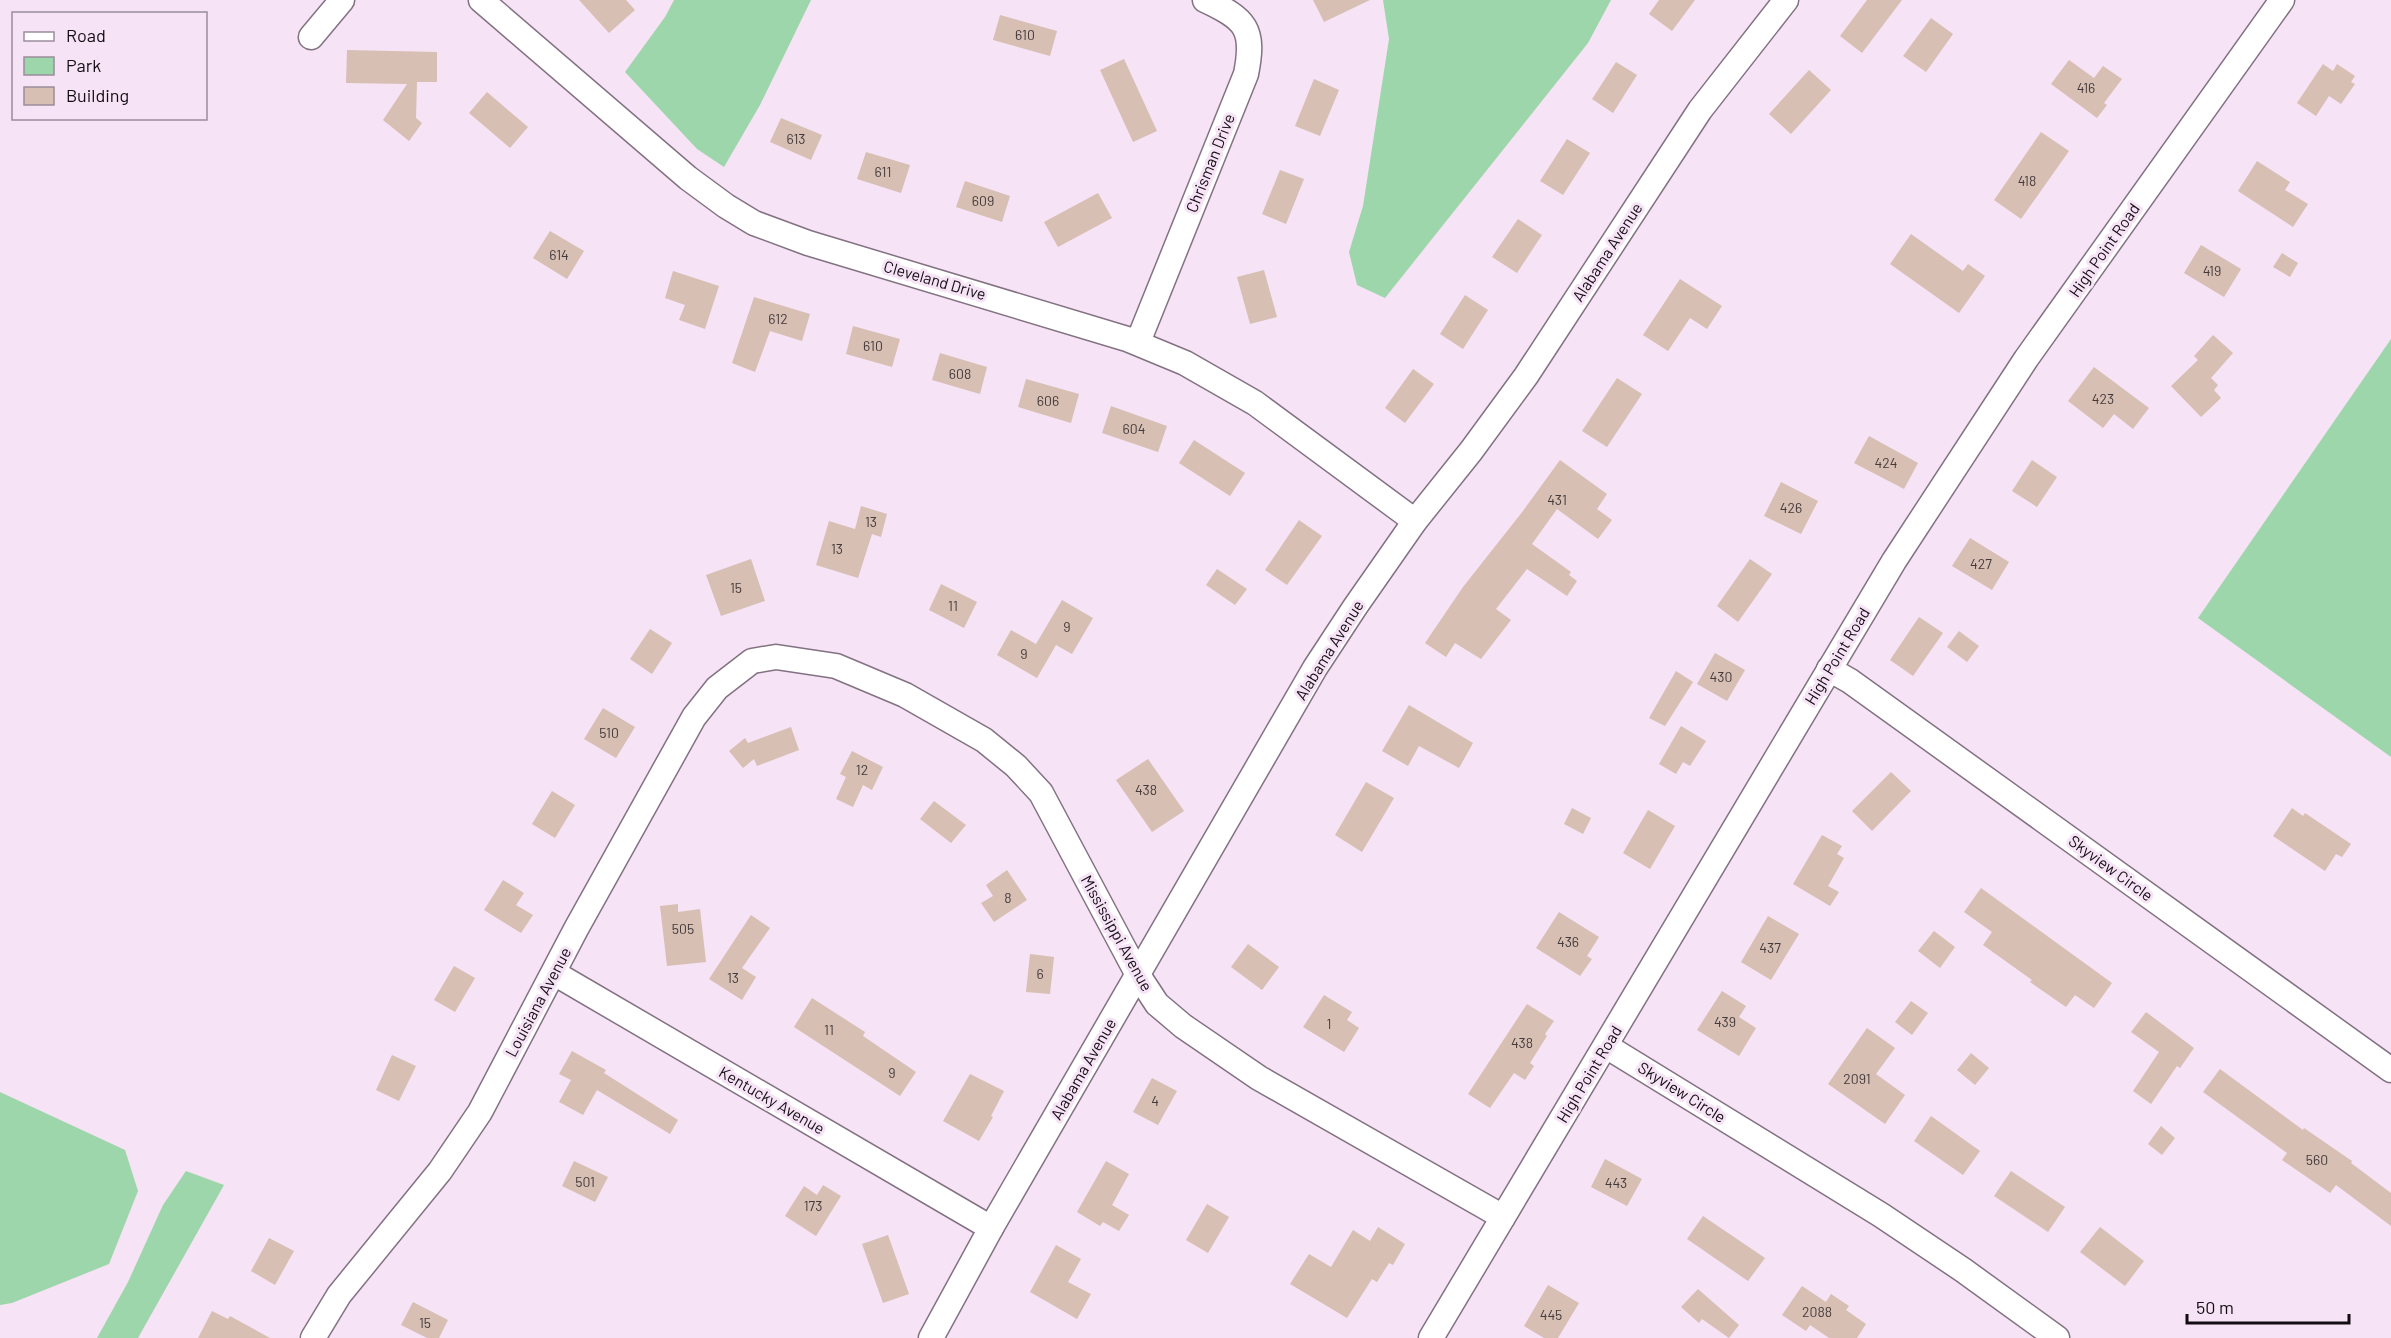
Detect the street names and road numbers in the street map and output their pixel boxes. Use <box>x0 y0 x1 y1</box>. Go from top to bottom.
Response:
street label: Chrisman Drive <box>1181 111 1238 215</box>
street label: Alabama Avenue <box>1568 199 1646 305</box>
street label: High Point Road <box>2064 199 2143 300</box>
street label: Cleveland Drive <box>882 256 988 303</box>
street label: Alabama Avenue <box>1290 596 1367 703</box>
street label: High Point Road <box>1800 604 1873 708</box>
street label: Skyview Circle <box>2065 831 2157 905</box>
street label: Mississippi Avenue <box>1078 871 1157 994</box>
street label: Louisiana Avenue <box>501 944 574 1060</box>
street label: Alabama Avenue <box>1046 1015 1119 1123</box>
street label: High Point Road <box>1552 1022 1625 1126</box>
street label: Skyview Circle <box>1635 1057 1730 1126</box>
street label: Kentucky Avenue <box>716 1062 828 1138</box>

